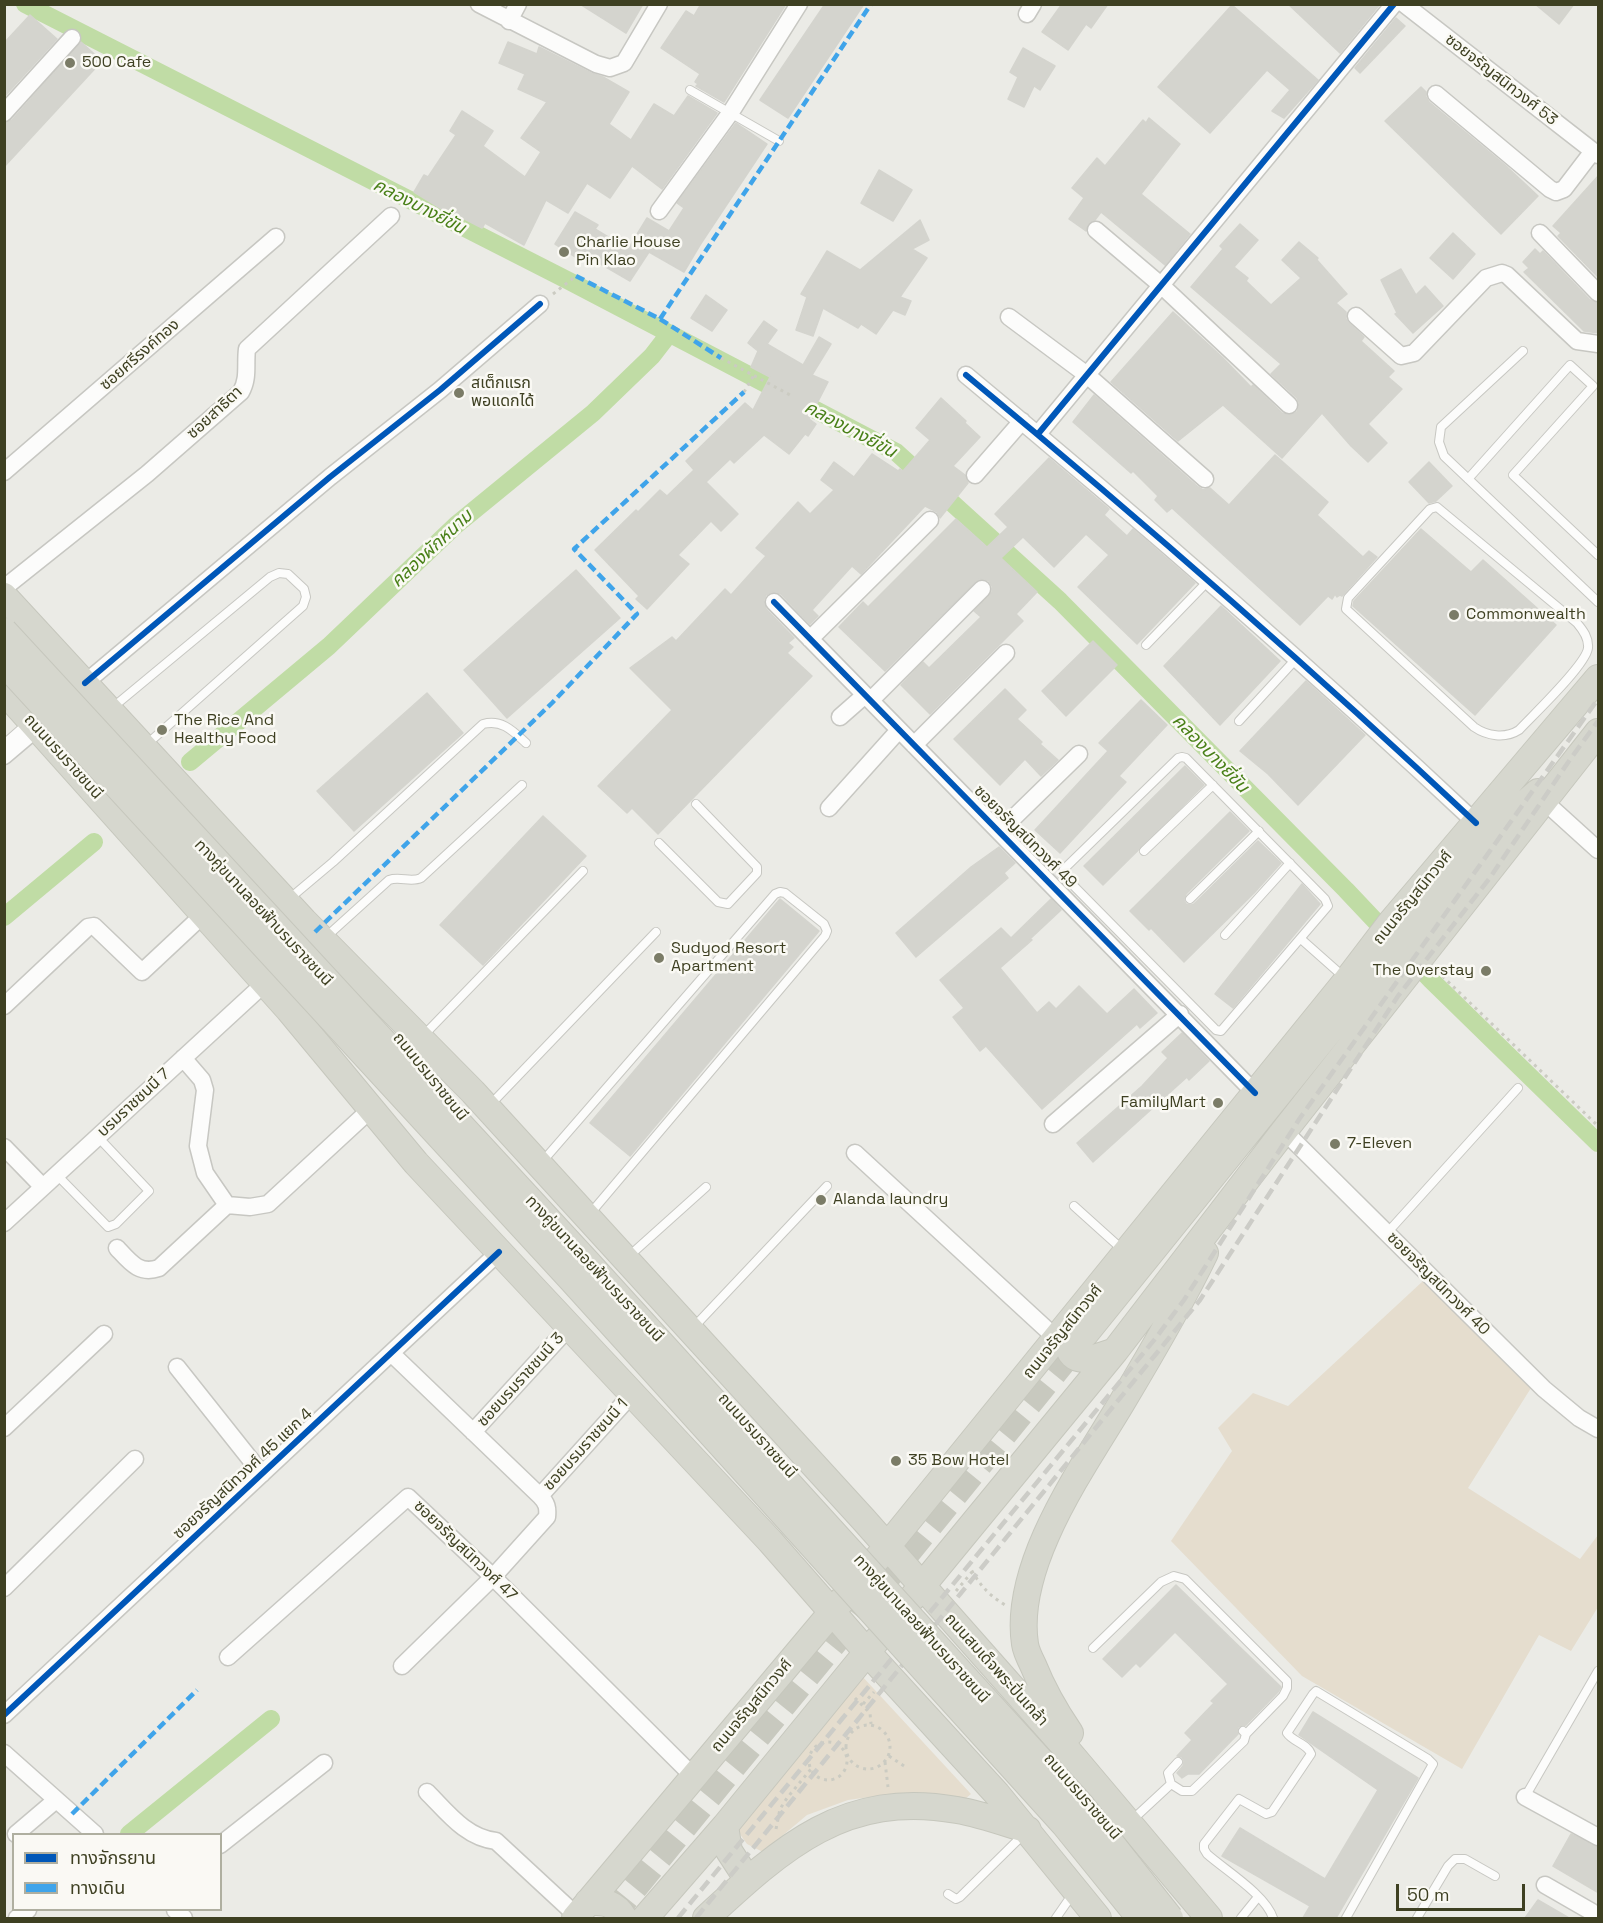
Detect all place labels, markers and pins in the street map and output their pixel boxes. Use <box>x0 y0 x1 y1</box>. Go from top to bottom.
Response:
place label: 500 Cafe <box>82 53 151 73</box>
marker: 500 Cafe <box>63 56 77 70</box>
place label: Charlie House Pin Klao <box>576 233 681 271</box>
marker: Charlie House Pin Klao <box>557 245 571 259</box>
place label: สเต็กแรก พอแดกได้ <box>471 374 534 412</box>
marker: สเต็กแรก พอแดกได้ <box>452 386 466 400</box>
place label: Commonwealth <box>1466 605 1586 625</box>
marker: Commonwealth <box>1447 608 1461 622</box>
place label: The Rice And Healthy Food <box>174 711 277 749</box>
marker: The Rice And Healthy Food <box>155 723 169 737</box>
place label: Sudyod Resort Apartment <box>671 939 786 977</box>
marker: Sudyod Resort Apartment <box>652 951 666 965</box>
place label: The Overstay <box>1372 961 1474 981</box>
marker: The Overstay <box>1479 964 1493 978</box>
place label: FamilyMart <box>1120 1093 1206 1113</box>
marker: FamilyMart <box>1211 1096 1225 1110</box>
place label: 7-Eleven <box>1347 1134 1412 1154</box>
marker: 7-Eleven <box>1328 1137 1342 1151</box>
place label: Alanda laundry <box>833 1190 948 1210</box>
marker: Alanda laundry <box>814 1193 828 1207</box>
place label: 35 Bow Hotel <box>908 1451 1009 1471</box>
marker: 35 Bow Hotel <box>889 1454 903 1468</box>

